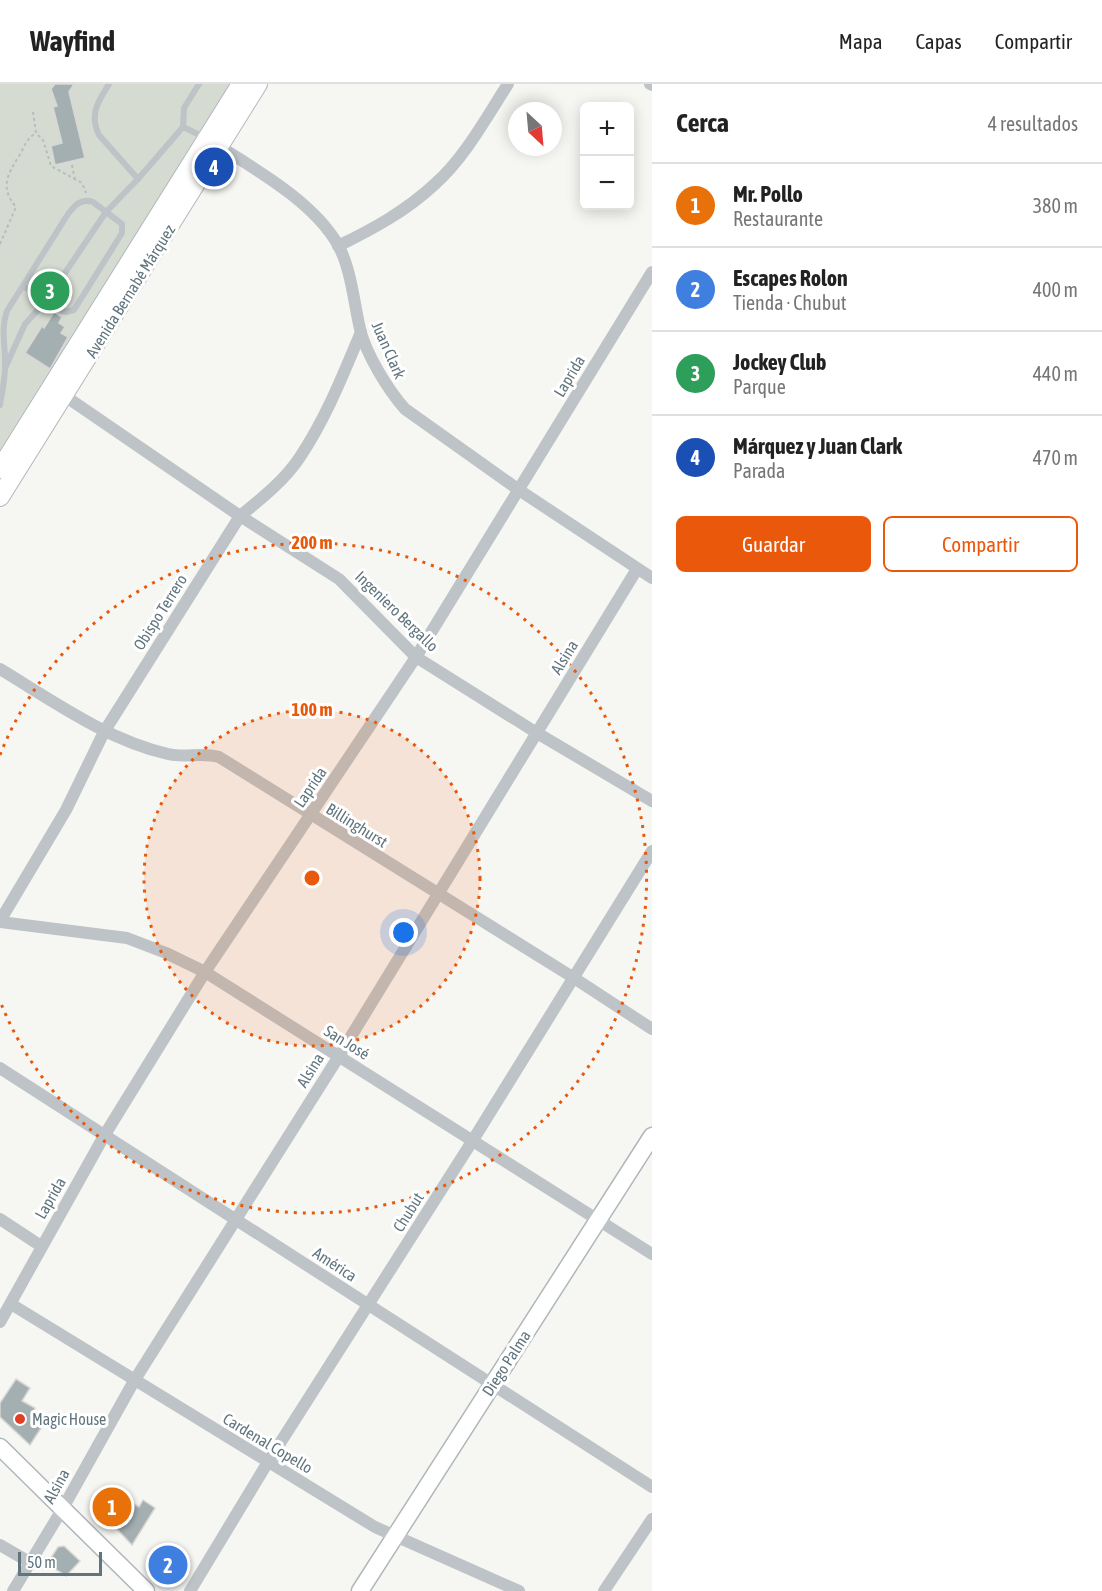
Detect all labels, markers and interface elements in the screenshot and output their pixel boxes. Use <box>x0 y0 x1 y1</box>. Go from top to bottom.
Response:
text: Wayfind <box>30 25 115 57</box>
text: Mapa <box>839 29 882 53</box>
text: Capas <box>915 29 962 53</box>
text: Compartir <box>995 29 1072 53</box>
north arrow <box>508 102 562 156</box>
map controls <box>580 102 634 210</box>
button: + <box>580 102 634 156</box>
text: Cerca <box>676 108 729 138</box>
text: 4 resultados <box>988 112 1078 135</box>
pin: 4 <box>194 144 234 190</box>
button: − <box>580 156 634 210</box>
text: Mr. Pollo <box>733 181 803 207</box>
text: 1 <box>691 194 700 217</box>
text: 380 m <box>1033 194 1078 217</box>
text: Restaurante <box>733 207 823 230</box>
street label: Avenida Bernabé Márquez <box>82 221 179 361</box>
text: Escapes Rolon <box>733 265 848 291</box>
pin: 3 <box>31 268 70 314</box>
text: 2 <box>691 278 700 301</box>
text: 400 m <box>1033 278 1078 301</box>
text: Tienda · Chubut <box>733 291 847 314</box>
street label: Juan Clark <box>368 319 410 381</box>
text: Jockey Club <box>733 349 826 375</box>
street label: Laprida <box>550 352 589 400</box>
text: 3 <box>691 362 700 385</box>
text: 440 m <box>1033 362 1078 385</box>
text: Parque <box>733 375 786 398</box>
text: Márquez y Juan Clark <box>733 433 902 459</box>
text: 4 <box>691 446 700 469</box>
text: 470 m <box>1033 446 1078 469</box>
text: Parada <box>733 459 785 482</box>
button: Guardar <box>676 516 871 572</box>
button: Compartir <box>883 516 1078 572</box>
text: 200 m <box>292 532 332 553</box>
street label: Ingeniero Bergallo <box>351 567 442 656</box>
street label: Obispo Terrero <box>130 571 191 654</box>
street label: Alsina <box>547 637 581 677</box>
text: 100 m <box>292 699 332 720</box>
street label: Laprida <box>290 763 331 811</box>
street label: Billinghurst <box>323 799 391 852</box>
centre of rings <box>302 868 322 888</box>
your location <box>389 918 418 947</box>
street label: San José <box>321 1021 373 1063</box>
street label: Alsina <box>293 1050 327 1090</box>
street label: Laprida <box>31 1174 70 1222</box>
street label: Chubut <box>389 1189 427 1235</box>
street label: América <box>310 1243 360 1285</box>
street label: Diego Palma <box>478 1327 535 1400</box>
street label: Cardenal Copello <box>219 1409 316 1478</box>
place label: Magic House <box>32 1410 106 1429</box>
marker: Magic House <box>13 1412 27 1426</box>
street label: Alsina <box>39 1466 73 1506</box>
pin: 1 <box>92 1484 132 1530</box>
pin: 2 <box>148 1542 188 1588</box>
scale bar <box>18 1549 102 1576</box>
text: 50 m <box>27 1553 56 1571</box>

